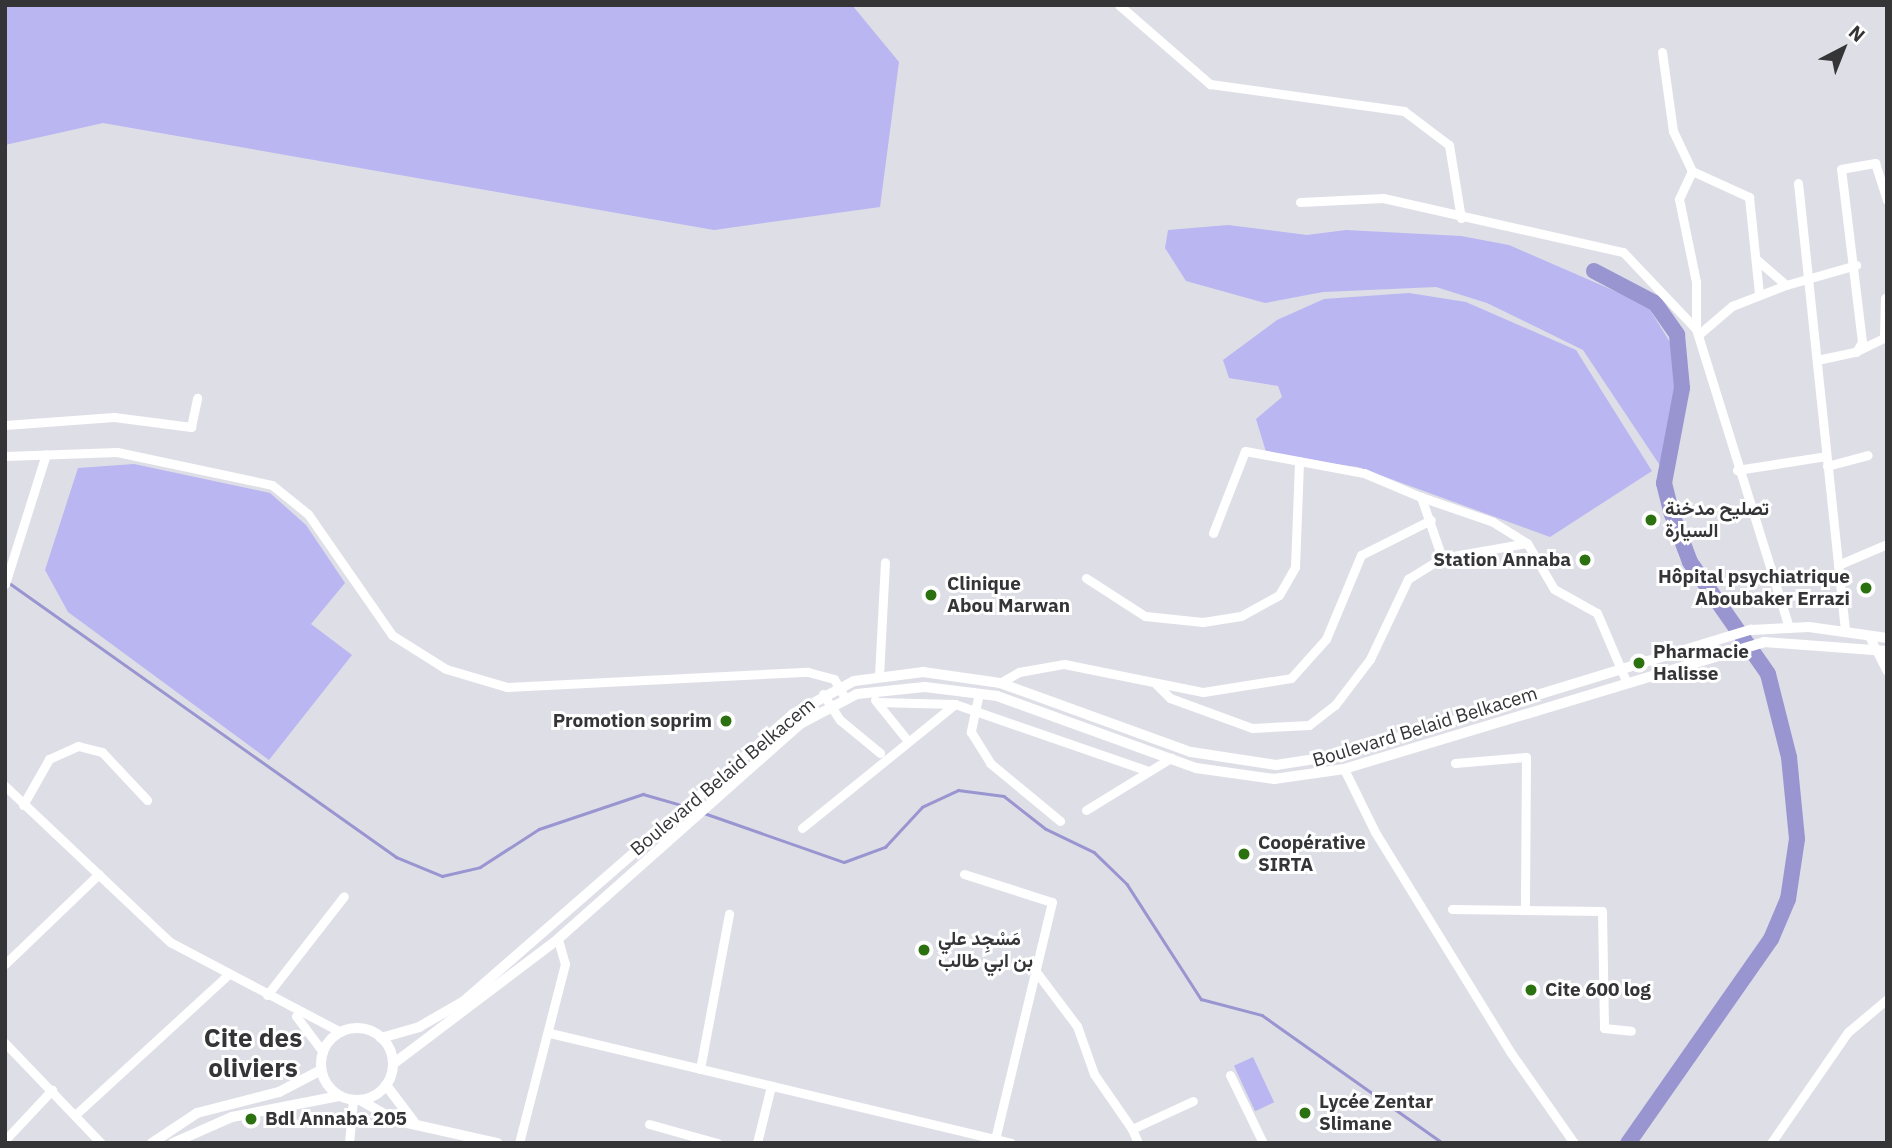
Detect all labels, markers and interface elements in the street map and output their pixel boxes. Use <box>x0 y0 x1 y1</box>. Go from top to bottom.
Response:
north arrow <box>1808 14 1878 84</box>
text: N <box>1844 20 1870 47</box>
place label: تصليح مدخنة السيارة <box>1665 498 1769 542</box>
marker: تصليح مدخنة السيارة <box>1643 512 1659 528</box>
place label: Station Annaba <box>1433 549 1571 571</box>
marker: Station Annaba <box>1577 552 1593 568</box>
place label: Hôpital psychiatrique Aboubaker Errazi <box>1658 566 1850 610</box>
place label: Clinique Abou Marwan <box>947 573 1070 617</box>
marker: Hôpital psychiatrique Aboubaker Errazi <box>1856 578 1876 598</box>
marker: Clinique Abou Marwan <box>921 585 941 605</box>
place label: Pharmacie Halisse <box>1653 641 1749 685</box>
marker: Pharmacie Halisse <box>1631 655 1647 671</box>
street label: Boulevard Belaid Belkacem <box>1310 682 1540 772</box>
street label: Boulevard Belaid Belkacem <box>626 693 820 861</box>
place label: Promotion soprim <box>553 710 712 732</box>
marker: Promotion soprim <box>718 713 734 729</box>
place label: Coopérative SIRTA <box>1258 832 1366 876</box>
marker: Coopérative SIRTA <box>1236 846 1252 862</box>
place label: مَسْجِد علي بن ابي طالب <box>938 928 1033 972</box>
marker: مَسْجِد علي بن ابي طالب <box>916 942 932 958</box>
place label: Cite 600 log <box>1545 979 1651 1001</box>
marker: Cite 600 log <box>1523 982 1539 998</box>
district label: Cite des oliviers <box>204 1022 302 1084</box>
place label: Lycée Zentar Slimane <box>1319 1091 1433 1135</box>
marker: Lycée Zentar Slimane <box>1297 1105 1313 1121</box>
place label: Bdl Annaba 205 <box>265 1108 407 1130</box>
marker: Bdl Annaba 205 <box>243 1111 259 1127</box>

